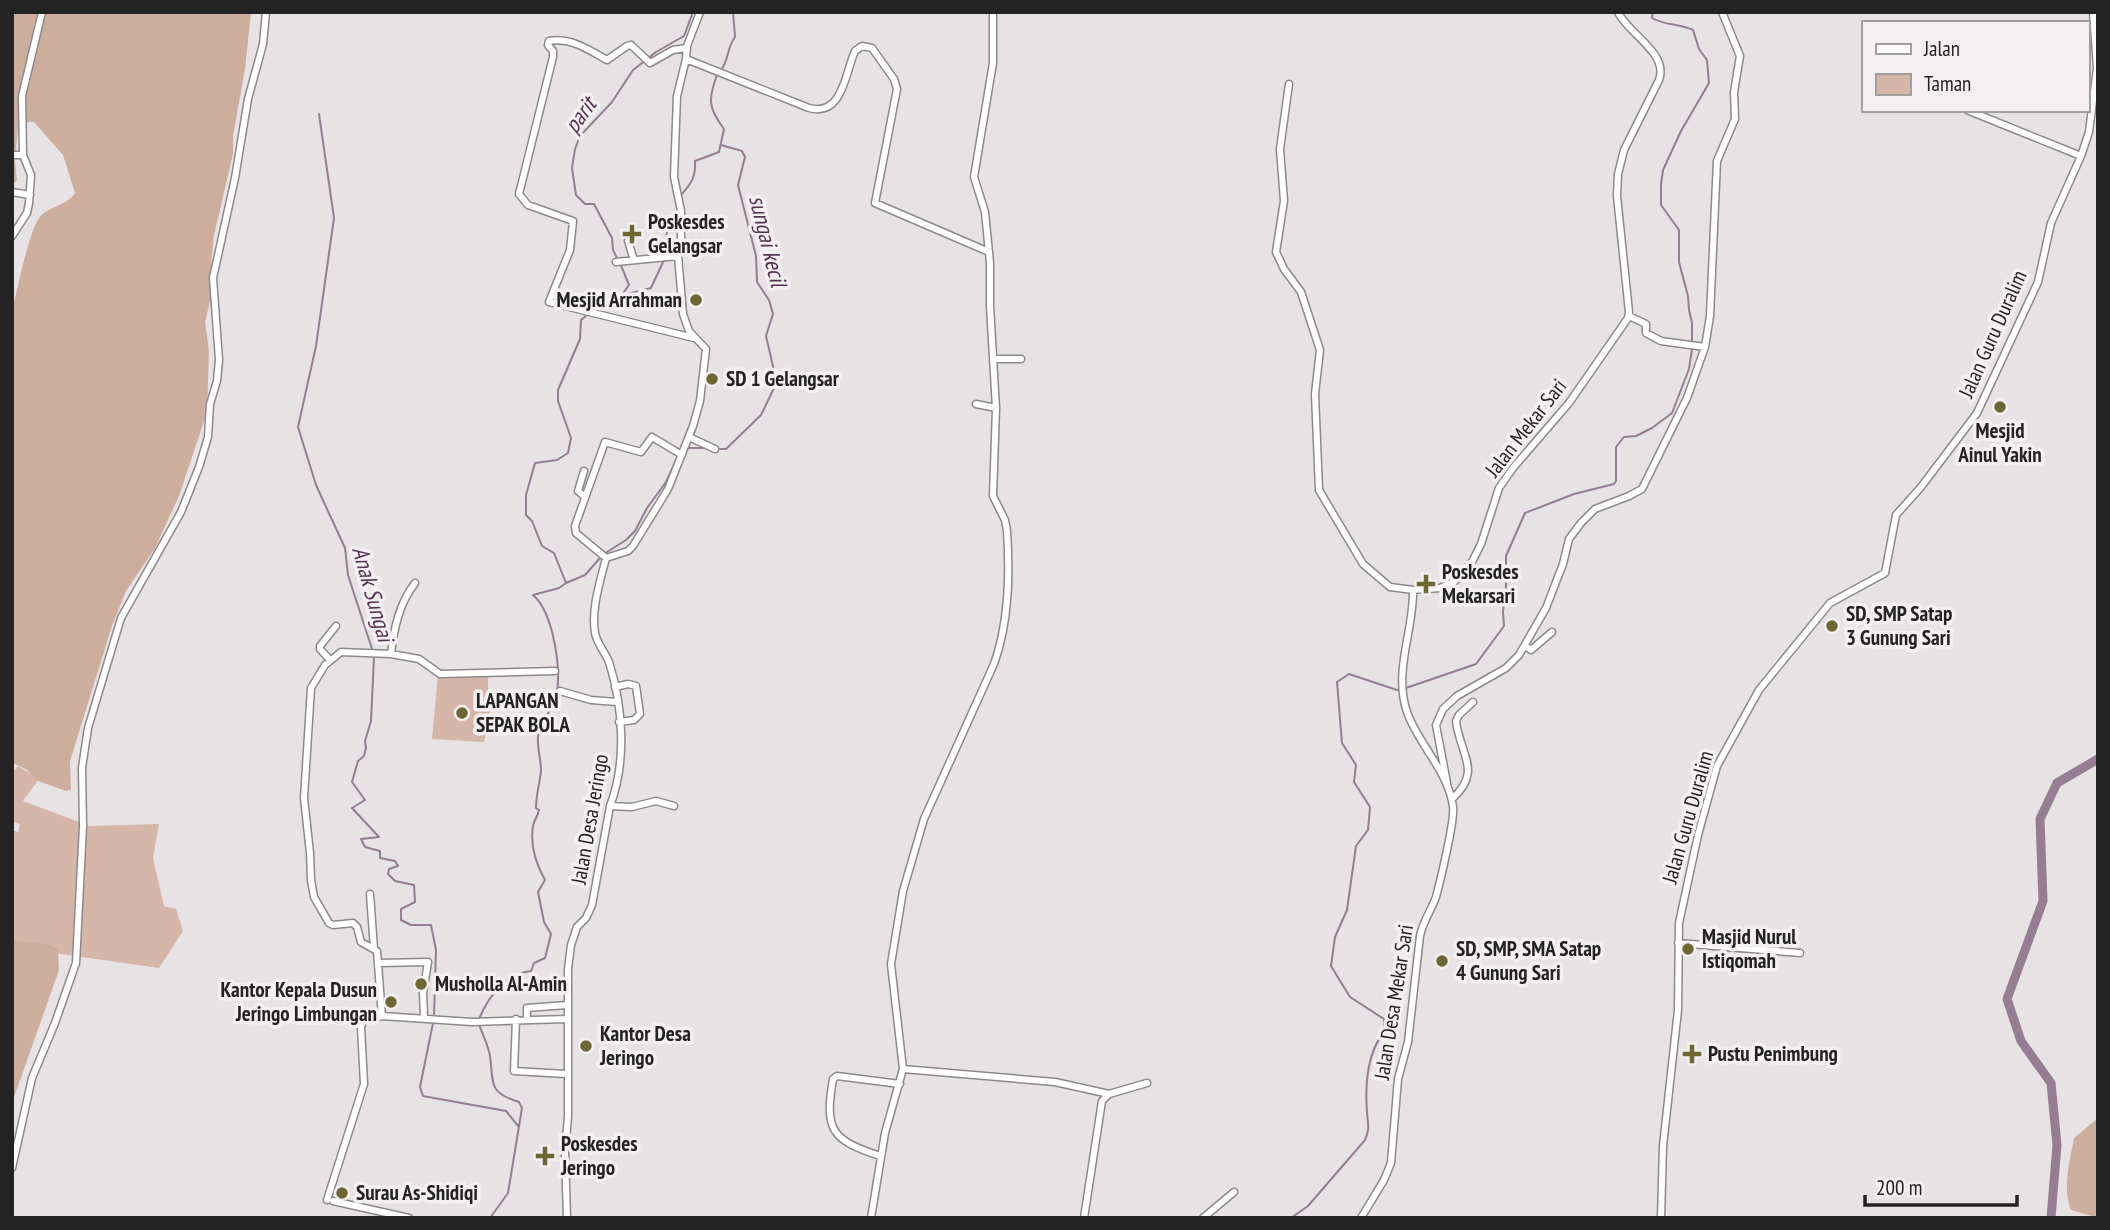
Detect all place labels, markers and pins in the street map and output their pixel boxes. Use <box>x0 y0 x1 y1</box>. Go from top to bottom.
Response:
place label: Poskesdes Gelangsar <box>648 208 725 259</box>
marker: Poskesdes Gelangsar <box>622 224 642 244</box>
place label: Mesjid Arrahman <box>556 286 682 313</box>
marker: Mesjid Arrahman <box>688 292 704 308</box>
place label: SD 1 Gelangsar <box>726 365 840 392</box>
marker: SD 1 Gelangsar <box>704 371 720 387</box>
marker: Mesjid Ainul Yakin <box>1992 399 2008 415</box>
place label: Mesjid Ainul Yakin <box>1957 417 2042 468</box>
place label: Poskesdes Mekarsari <box>1442 558 1519 609</box>
marker: Poskesdes Mekarsari <box>1416 574 1436 594</box>
place label: SD, SMP Satap 3 Gunung Sari <box>1846 600 1952 651</box>
marker: SD, SMP Satap 3 Gunung Sari <box>1824 618 1840 634</box>
place label: LAPANGAN SEPAK BOLA <box>476 687 570 738</box>
marker: LAPANGAN SEPAK BOLA <box>454 705 470 721</box>
place label: Masjid Nurul Istiqomah <box>1702 923 1797 974</box>
place label: SD, SMP, SMA Satap 4 Gunung Sari <box>1456 935 1601 986</box>
marker: Masjid Nurul Istiqomah <box>1680 941 1696 957</box>
marker: SD, SMP, SMA Satap 4 Gunung Sari <box>1434 953 1450 969</box>
place label: Musholla Al-Amin <box>435 970 567 997</box>
place label: Kantor Kepala Dusun Jeringo Limbungan <box>220 976 377 1027</box>
marker: Musholla Al-Amin <box>413 976 429 992</box>
marker: Kantor Kepala Dusun Jeringo Limbungan <box>383 994 399 1010</box>
place label: Kantor Desa Jeringo <box>599 1020 691 1071</box>
marker: Kantor Desa Jeringo <box>578 1038 594 1054</box>
place label: Pustu Penimbung <box>1708 1040 1838 1067</box>
marker: Pustu Penimbung <box>1682 1044 1702 1064</box>
place label: Poskesdes Jeringo <box>560 1130 638 1181</box>
marker: Poskesdes Jeringo <box>535 1146 555 1166</box>
place label: Surau As-Shidiqi <box>356 1179 478 1206</box>
marker: Surau As-Shidiqi <box>334 1185 350 1201</box>

